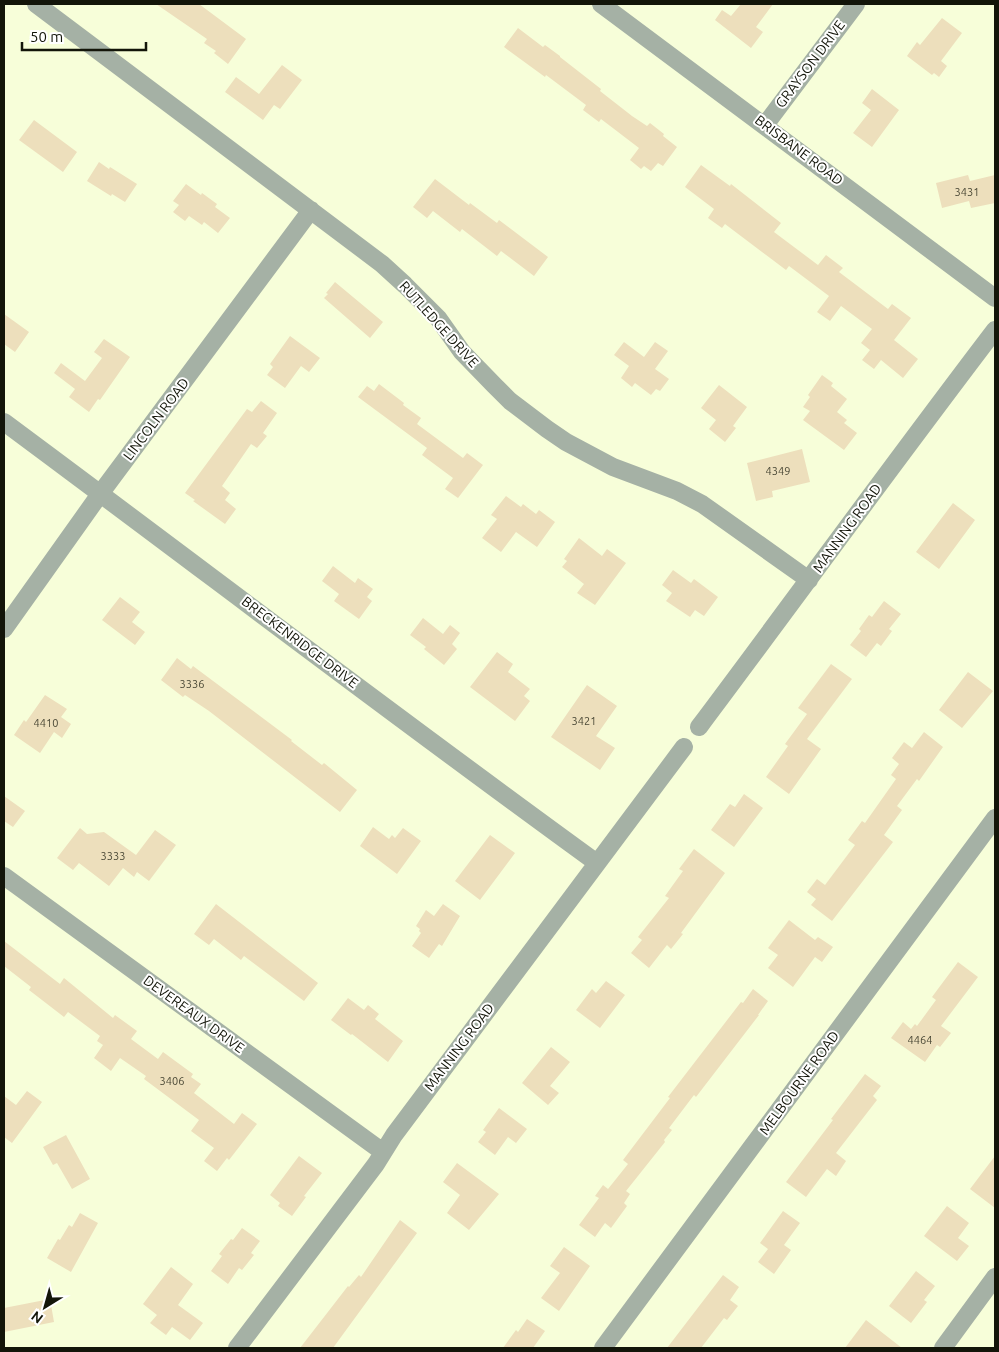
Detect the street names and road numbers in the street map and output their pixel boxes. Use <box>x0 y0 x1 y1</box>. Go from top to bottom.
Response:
street label: GRAYSON DRIVE <box>772 17 848 111</box>
street label: BRISBANE ROAD <box>752 112 846 188</box>
street label: RUTLEDGE DRIVE <box>396 278 482 370</box>
street label: LINCOLN ROAD <box>120 375 192 463</box>
street label: MANNING ROAD <box>809 480 885 575</box>
street label: BRECKENRIDGE DRIVE <box>239 593 362 691</box>
street label: DEVEREAUX DRIVE <box>140 972 248 1056</box>
street label: MANNING ROAD <box>421 1000 497 1094</box>
street label: MELBOURNE ROAD <box>756 1028 842 1138</box>

